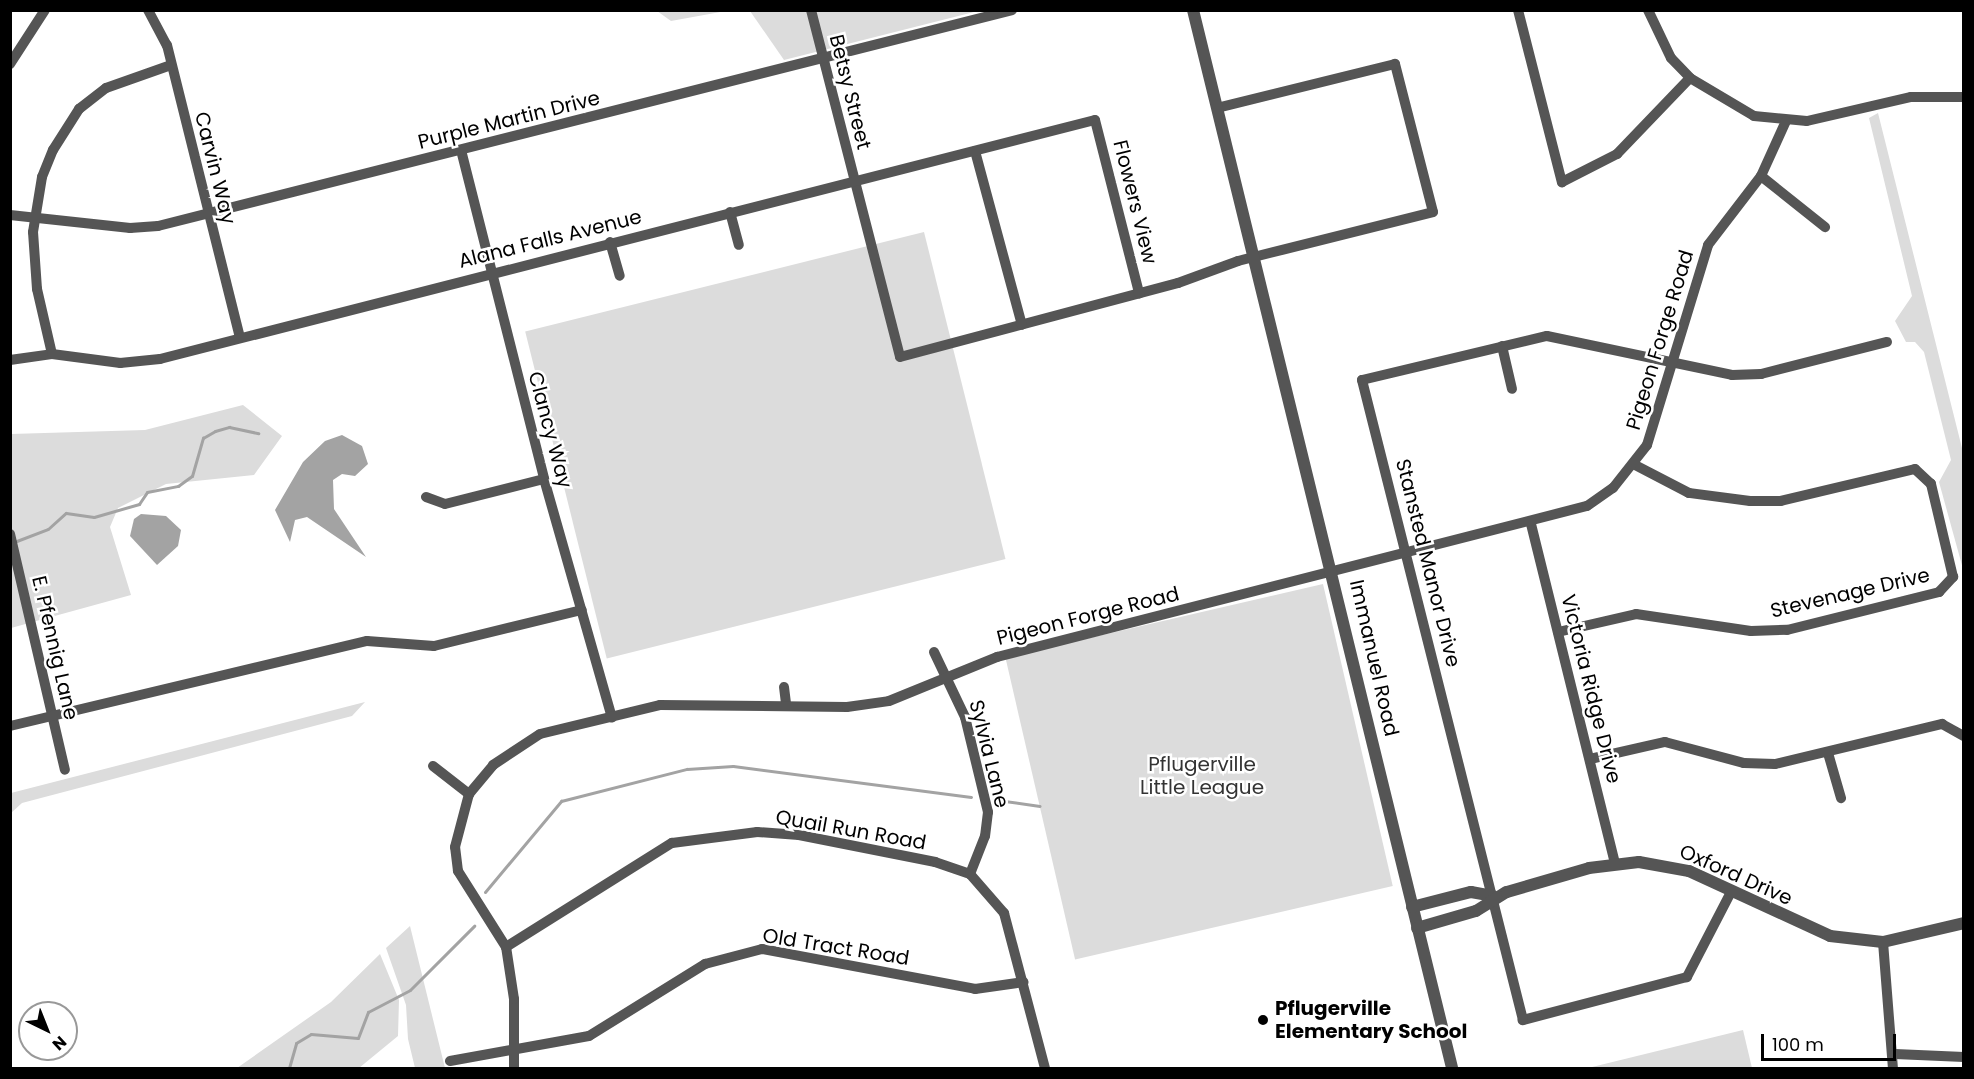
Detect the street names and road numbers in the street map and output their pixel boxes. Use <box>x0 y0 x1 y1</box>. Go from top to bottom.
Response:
street label: Betsy Street <box>824 32 876 152</box>
street label: Purple Martin Drive <box>416 86 602 154</box>
street label: Carvin Way <box>189 109 241 227</box>
street label: Flowers View <box>1108 137 1162 267</box>
street label: Alana Falls Avenue <box>456 205 644 273</box>
street label: Pigeon Forge Road <box>1621 247 1699 433</box>
street label: Clancy Way <box>523 369 577 491</box>
street label: Stansted Manor Drive <box>1391 456 1465 670</box>
street label: Stevenage Drive <box>1768 563 1932 623</box>
street label: E. Pfennig Lane <box>27 574 83 722</box>
street label: Immanuel Road <box>1344 577 1404 739</box>
street label: Pigeon Forge Road <box>994 582 1182 650</box>
street label: Victoria Ridge Drive <box>1556 592 1626 786</box>
street label: Sylvia Lane <box>964 698 1014 810</box>
street label: Quail Run Road <box>774 805 928 855</box>
street label: Oxford Drive <box>1676 839 1796 911</box>
street label: Old Tract Road <box>761 924 911 970</box>

